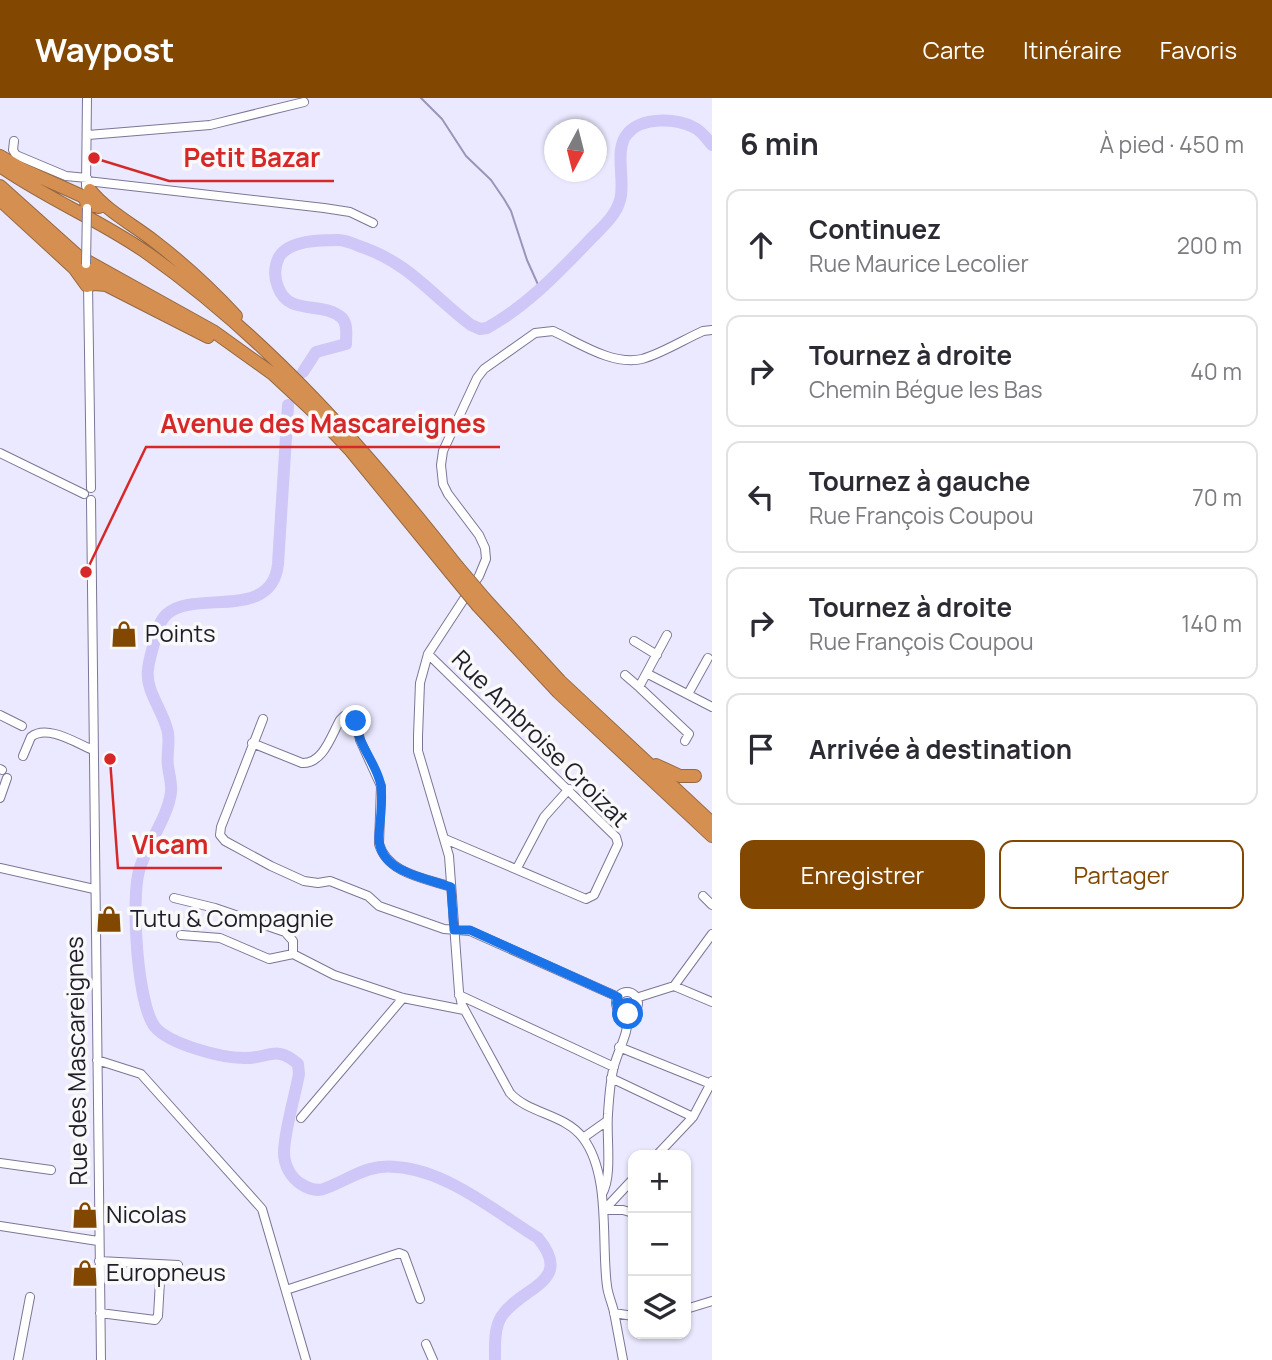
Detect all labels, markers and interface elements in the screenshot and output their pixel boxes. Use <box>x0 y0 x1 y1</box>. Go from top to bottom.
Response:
text: Waypost <box>35 27 175 72</box>
text: Carte <box>923 33 985 66</box>
text: Itinéraire <box>1023 33 1122 66</box>
text: Favoris <box>1160 33 1237 66</box>
north arrow <box>544 119 607 182</box>
text: 6 min <box>740 123 819 164</box>
text: À pied · 450 m <box>1099 128 1244 160</box>
callout: Petit Bazar <box>169 134 334 181</box>
text: Petit Bazar <box>184 139 320 175</box>
text: Continuez <box>809 211 941 247</box>
icon: ahead <box>742 226 780 264</box>
text: 200 m <box>1177 229 1242 261</box>
text: Rue Maurice Lecolier <box>809 247 1029 279</box>
text: Tournez à droite <box>809 337 1012 373</box>
icon: right <box>742 352 780 390</box>
text: 40 m <box>1190 355 1242 387</box>
text: Chemin Bégue les Bas <box>809 373 1043 405</box>
callout: Avenue des Mascareignes <box>146 400 500 447</box>
text: Avenue des Mascareignes <box>160 405 486 441</box>
text: Tournez à gauche <box>809 463 1030 499</box>
icon: left <box>742 478 780 516</box>
text: 70 m <box>1192 481 1242 513</box>
text: Rue François Coupou <box>809 499 1034 531</box>
text: Tournez à droite <box>809 589 1012 625</box>
icon: right <box>742 604 780 642</box>
text: 140 m <box>1181 607 1242 639</box>
place label: Points <box>145 616 216 649</box>
shop icon: Points <box>109 619 139 649</box>
text: Rue François Coupou <box>809 625 1034 657</box>
street label: Rue Ambroise Croizat <box>445 642 637 834</box>
route end <box>340 705 371 736</box>
icon: arrive <box>742 730 780 768</box>
text: Arrivée à destination <box>809 731 1072 767</box>
callout: Vicam <box>118 821 222 868</box>
text: Vicam <box>132 826 208 862</box>
button: Enregistrer <box>740 840 985 909</box>
button: Partager <box>999 840 1244 909</box>
place label: Tutu & Compagnie <box>130 901 334 934</box>
shop icon: Tutu & Compagnie <box>94 904 124 934</box>
street label: Rue des Mascareignes <box>57 936 94 1186</box>
route start <box>612 998 643 1029</box>
map controls <box>628 1150 691 1339</box>
button: + <box>628 1150 691 1213</box>
place label: Nicolas <box>106 1197 187 1230</box>
shop icon: Nicolas <box>70 1200 100 1230</box>
button: − <box>628 1213 691 1276</box>
place label: Europneus <box>106 1255 226 1288</box>
shop icon: Europneus <box>70 1258 100 1288</box>
button: layers <box>628 1276 691 1339</box>

